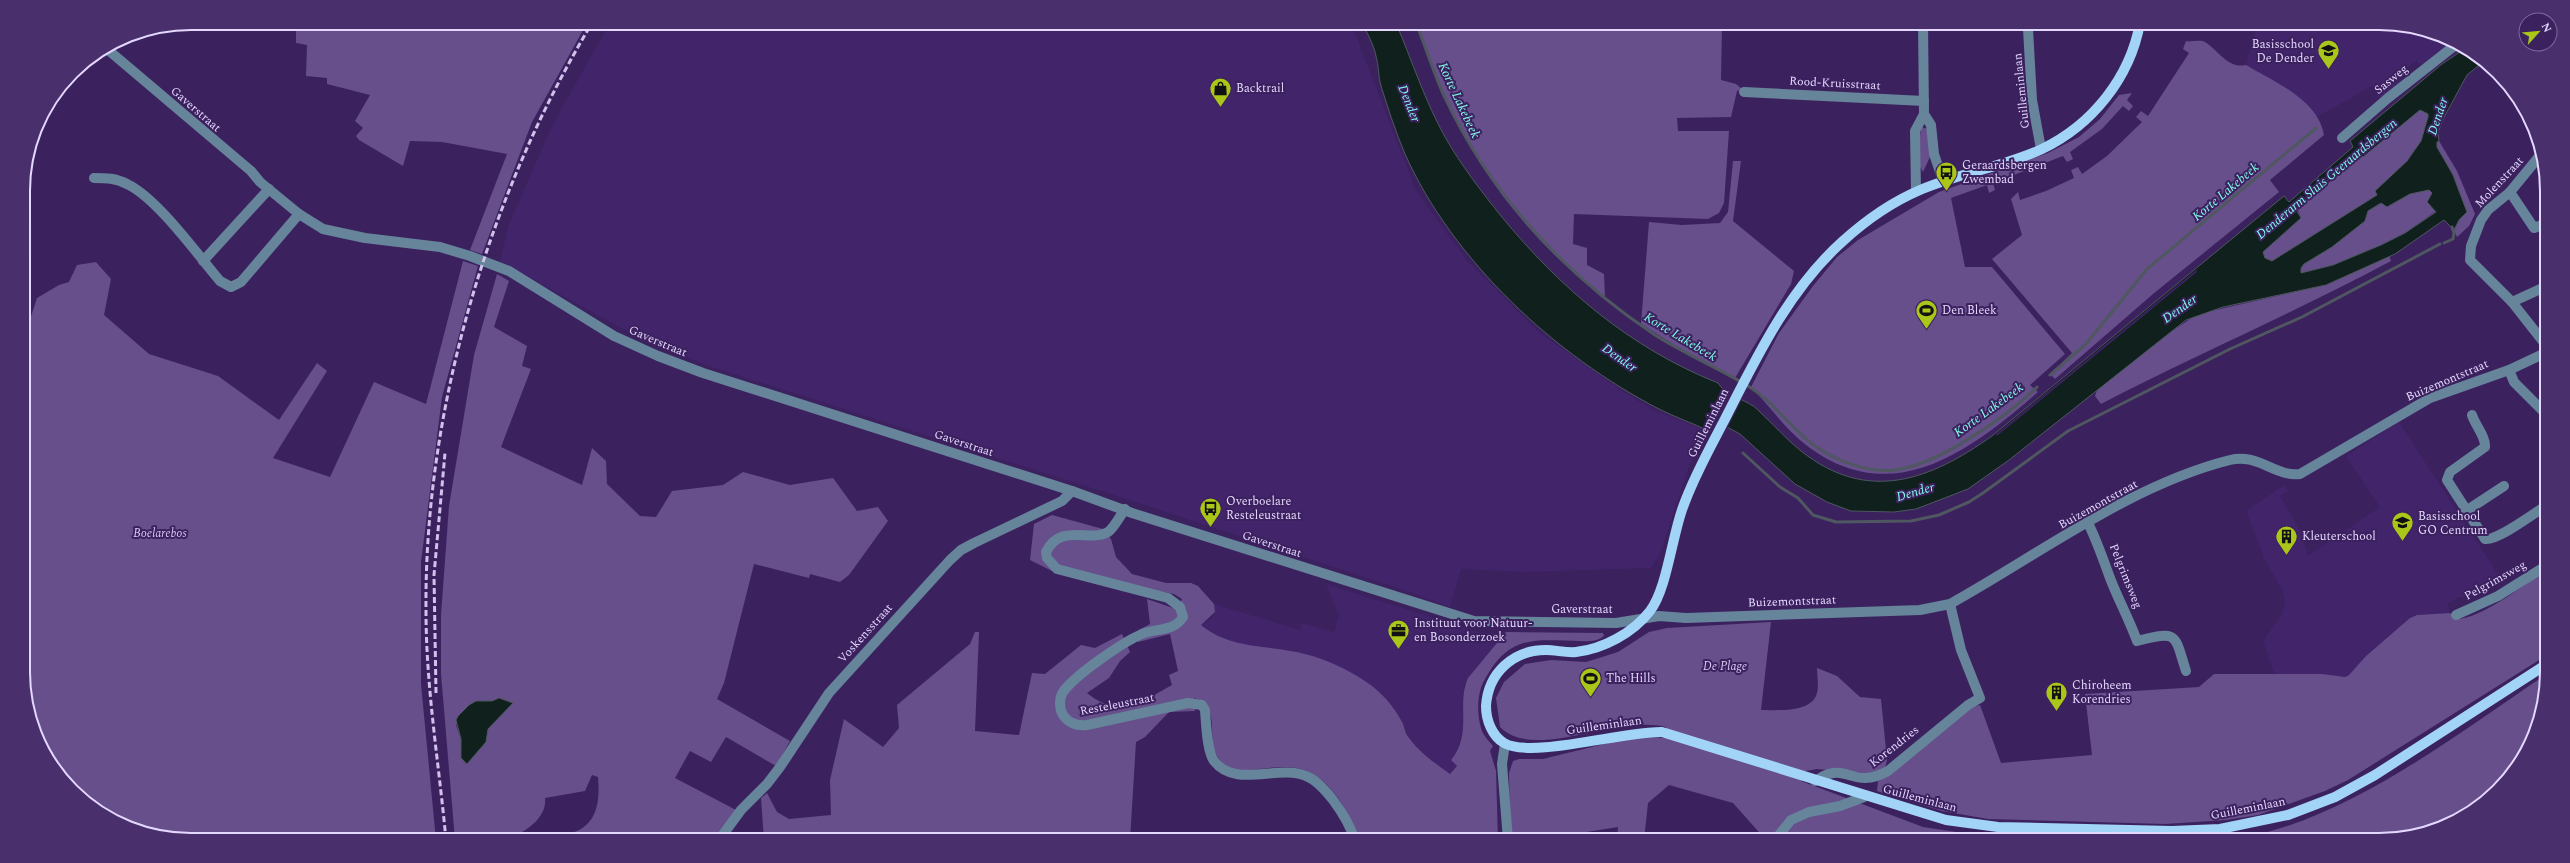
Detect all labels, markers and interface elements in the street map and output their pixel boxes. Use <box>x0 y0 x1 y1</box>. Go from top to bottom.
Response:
north arrow <box>2518 12 2558 52</box>
text: N <box>2537 20 2556 36</box>
place label: Basisschool De Dender <box>2252 35 2314 68</box>
school or university icon: Basisschool De Dender <box>2316 38 2342 71</box>
street label: Guilleminlaan <box>2008 52 2035 130</box>
water label: Korte Lakebeek <box>1433 59 1485 142</box>
street label: Sasweg <box>2370 60 2412 99</box>
street label: Rood-Kruisstraat <box>1789 72 1881 95</box>
shop icon: Backtrail <box>1208 75 1234 108</box>
place label: Backtrail <box>1236 79 1284 98</box>
street label: Gaverstraat <box>166 82 225 137</box>
water label: Dender <box>1392 82 1426 126</box>
water label: Dender <box>2422 94 2454 138</box>
water label: Denderarm Sluis Geeraardsbergen <box>2252 113 2402 244</box>
street label: Molenstraat <box>2470 152 2528 212</box>
place label: Geraardsbergen Zwembad <box>1962 156 2047 189</box>
water label: Korte Lakebeek <box>2188 158 2263 226</box>
bus stop icon: Geraardsbergen Zwembad <box>1933 159 1959 192</box>
water label: Dender <box>2158 289 2202 328</box>
sports icon: Den Bleek <box>1913 297 1939 330</box>
place label: Den Bleek <box>1942 301 1997 320</box>
water label: Korte Lakebeek <box>1640 307 1721 367</box>
street label: Gaverstraat <box>626 321 690 362</box>
water label: Dender <box>1598 338 1642 377</box>
street label: Buizemontstraat <box>2403 354 2492 406</box>
water label: Korte Lakebeek <box>1950 378 2028 442</box>
street label: Guilleminlaan <box>1683 385 1734 461</box>
street label: Gaverstraat <box>932 425 996 462</box>
street label: Buizemontstraat <box>2055 475 2141 534</box>
water label: Dender <box>1894 477 1937 507</box>
place label: Overboelare Resteleustraat <box>1226 492 1301 525</box>
bus stop icon: Overboelare Resteleustraat <box>1198 495 1224 528</box>
place label: Basisschool GO Centrum <box>2418 507 2488 540</box>
school or university icon: Basisschool GO Centrum <box>2389 510 2415 543</box>
building icon: Kleuterschool <box>2273 523 2299 556</box>
park label: Boelarebos <box>133 524 187 543</box>
street label: Gaverstraat <box>1240 526 1304 563</box>
place label: Kleuterschool <box>2302 527 2376 546</box>
street label: Pelgrimsweg <box>2104 541 2147 612</box>
street label: Pelgrimsweg <box>2461 555 2530 605</box>
street label: Buizemontstraat <box>1748 590 1836 613</box>
street label: Voskensstraat <box>833 599 897 667</box>
street label: Gaverstraat <box>1551 600 1613 619</box>
place label: Instituut voor Natuur- en Bosonderzoek <box>1414 614 1532 647</box>
office icon: Instituut voor Natuur- en Bosonderzoek <box>1386 617 1412 650</box>
park label: De Plage <box>1703 657 1747 676</box>
sports icon: The Hills <box>1578 665 1604 698</box>
place label: The Hills <box>1606 669 1656 688</box>
place label: Chiroheem Korendries <box>2072 676 2132 709</box>
building icon: Chiroheem Korendries <box>2043 679 2069 712</box>
street label: Resteleustraat <box>1078 688 1156 721</box>
street label: Guilleminlaan <box>1565 711 1643 740</box>
street label: Korendries <box>1865 721 1923 772</box>
street label: Guilleminlaan <box>1881 779 1959 817</box>
street label: Guilleminlaan <box>2209 792 2287 825</box>

